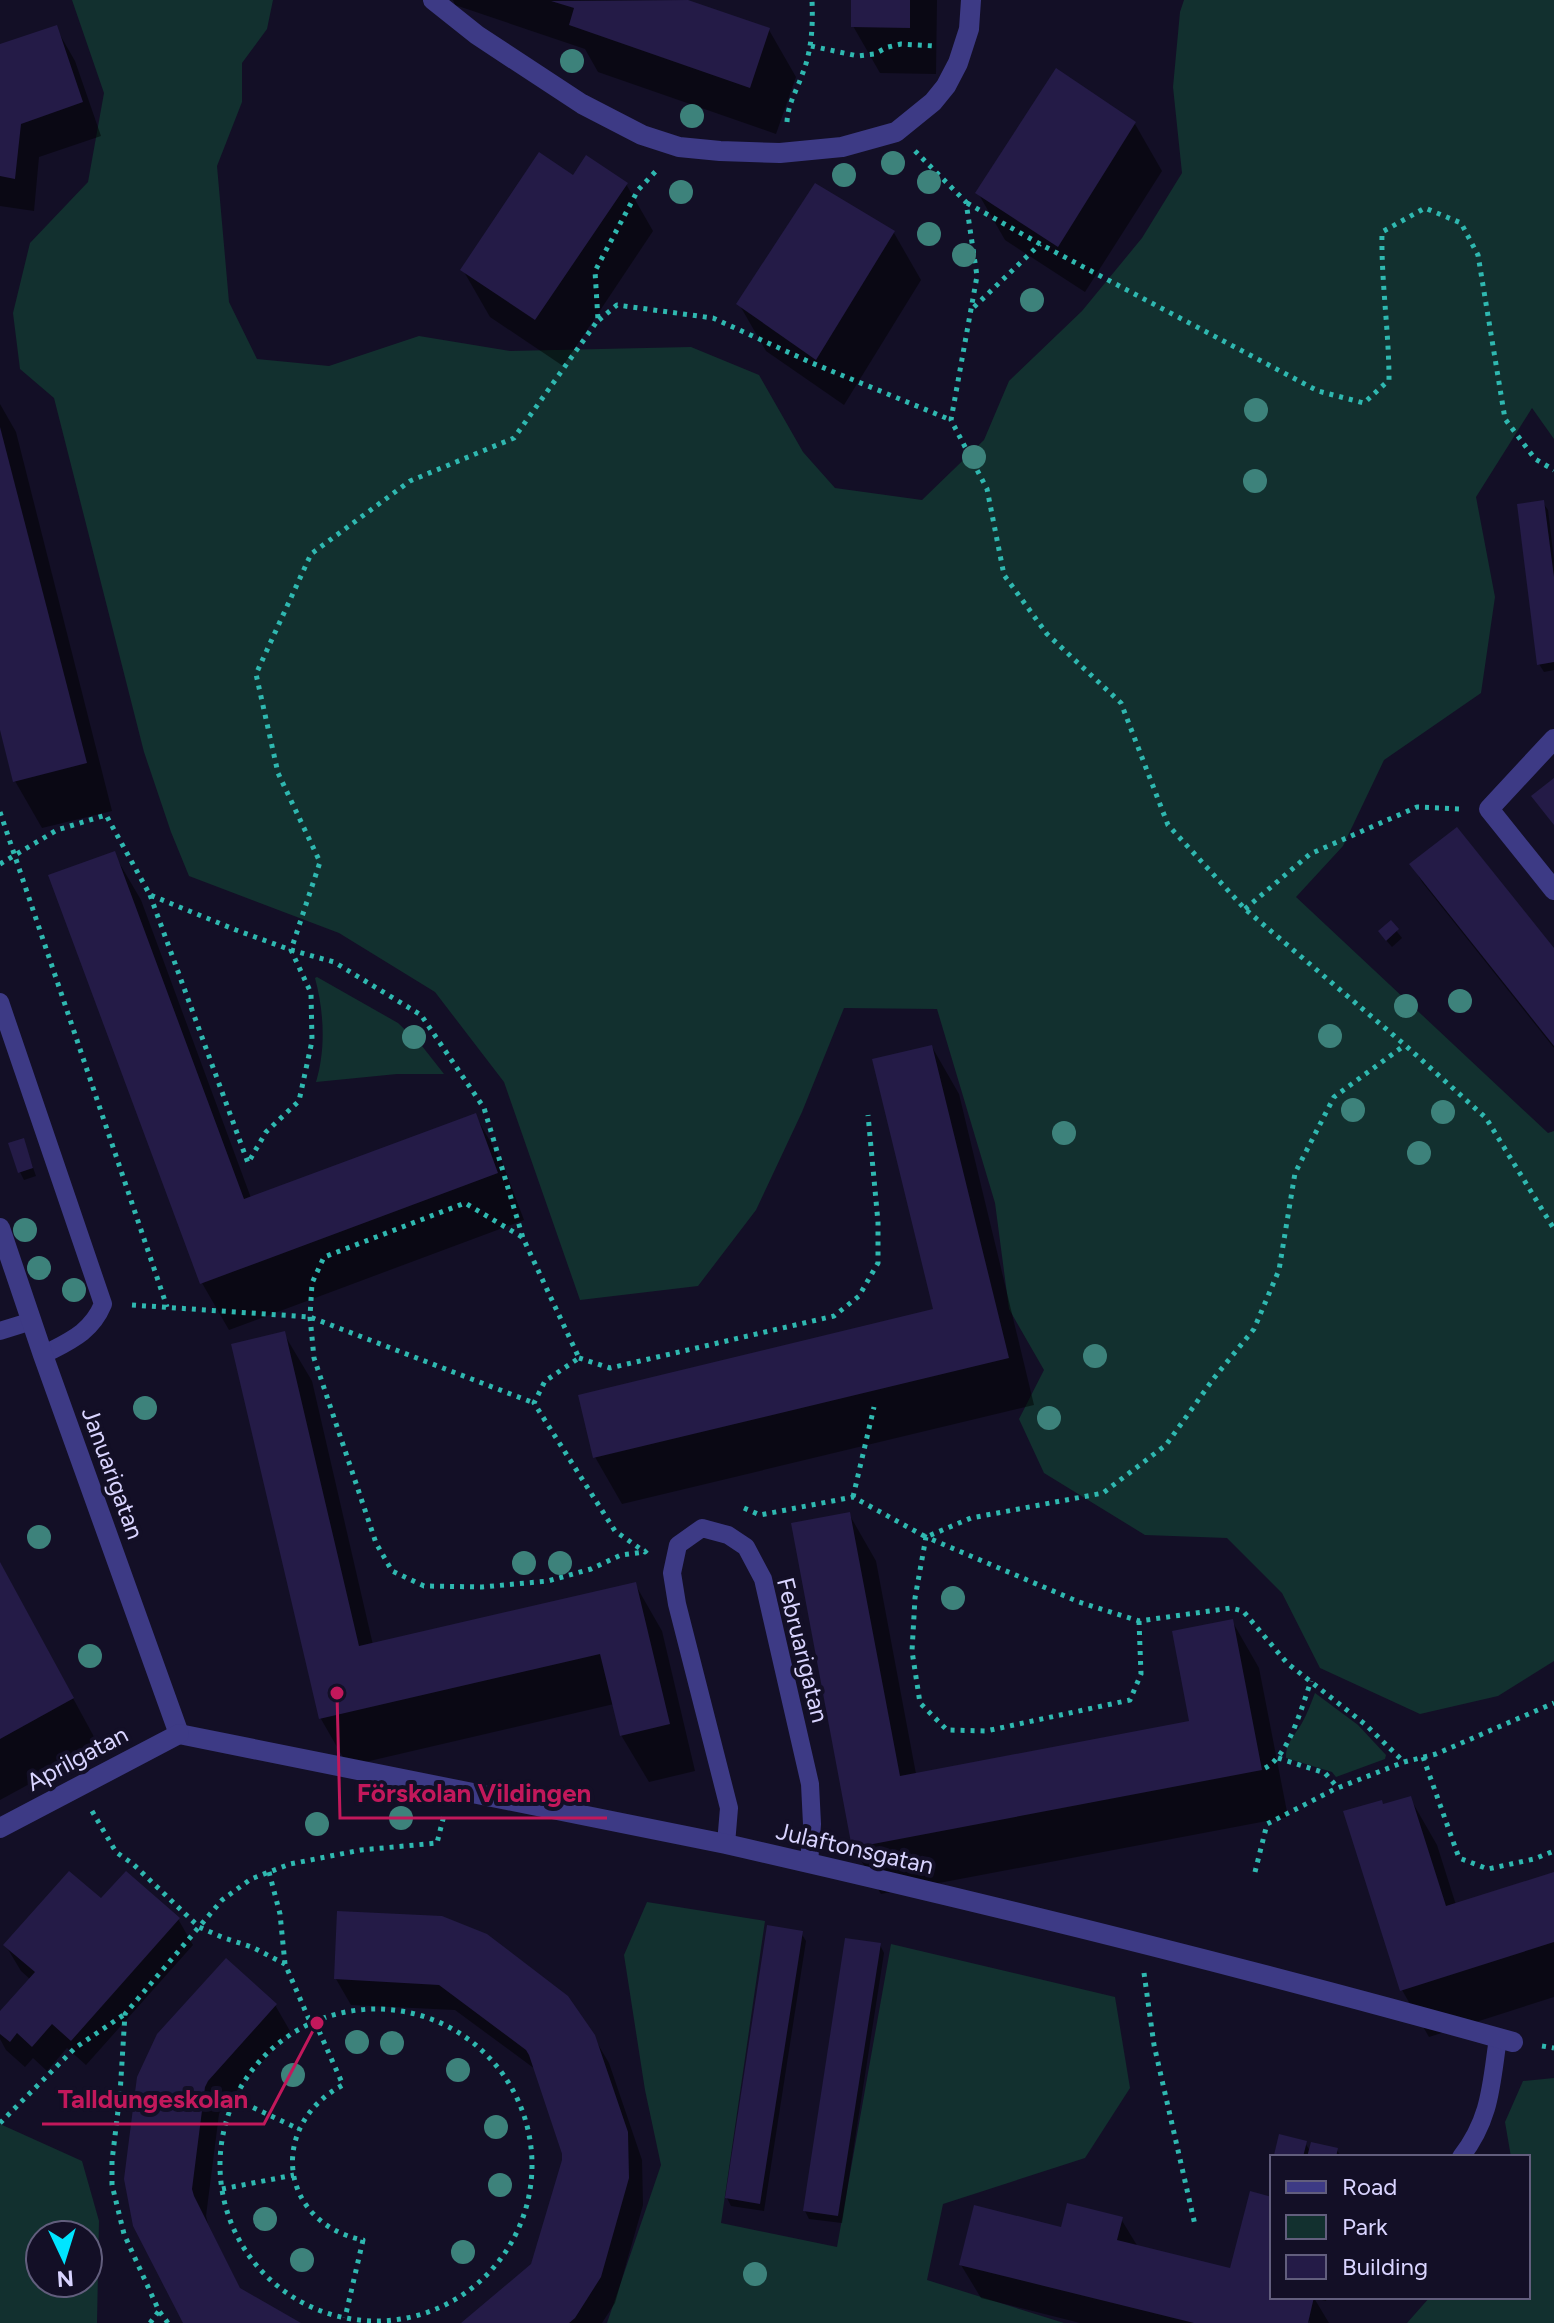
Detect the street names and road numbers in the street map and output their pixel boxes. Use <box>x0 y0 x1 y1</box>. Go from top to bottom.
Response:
street label: Januarigatan <box>76 1403 150 1543</box>
street label: Februarigatan <box>771 1574 835 1726</box>
street label: Aprilgatan <box>21 1719 133 1797</box>
street label: Julaftonsgatan <box>773 1816 937 1880</box>

